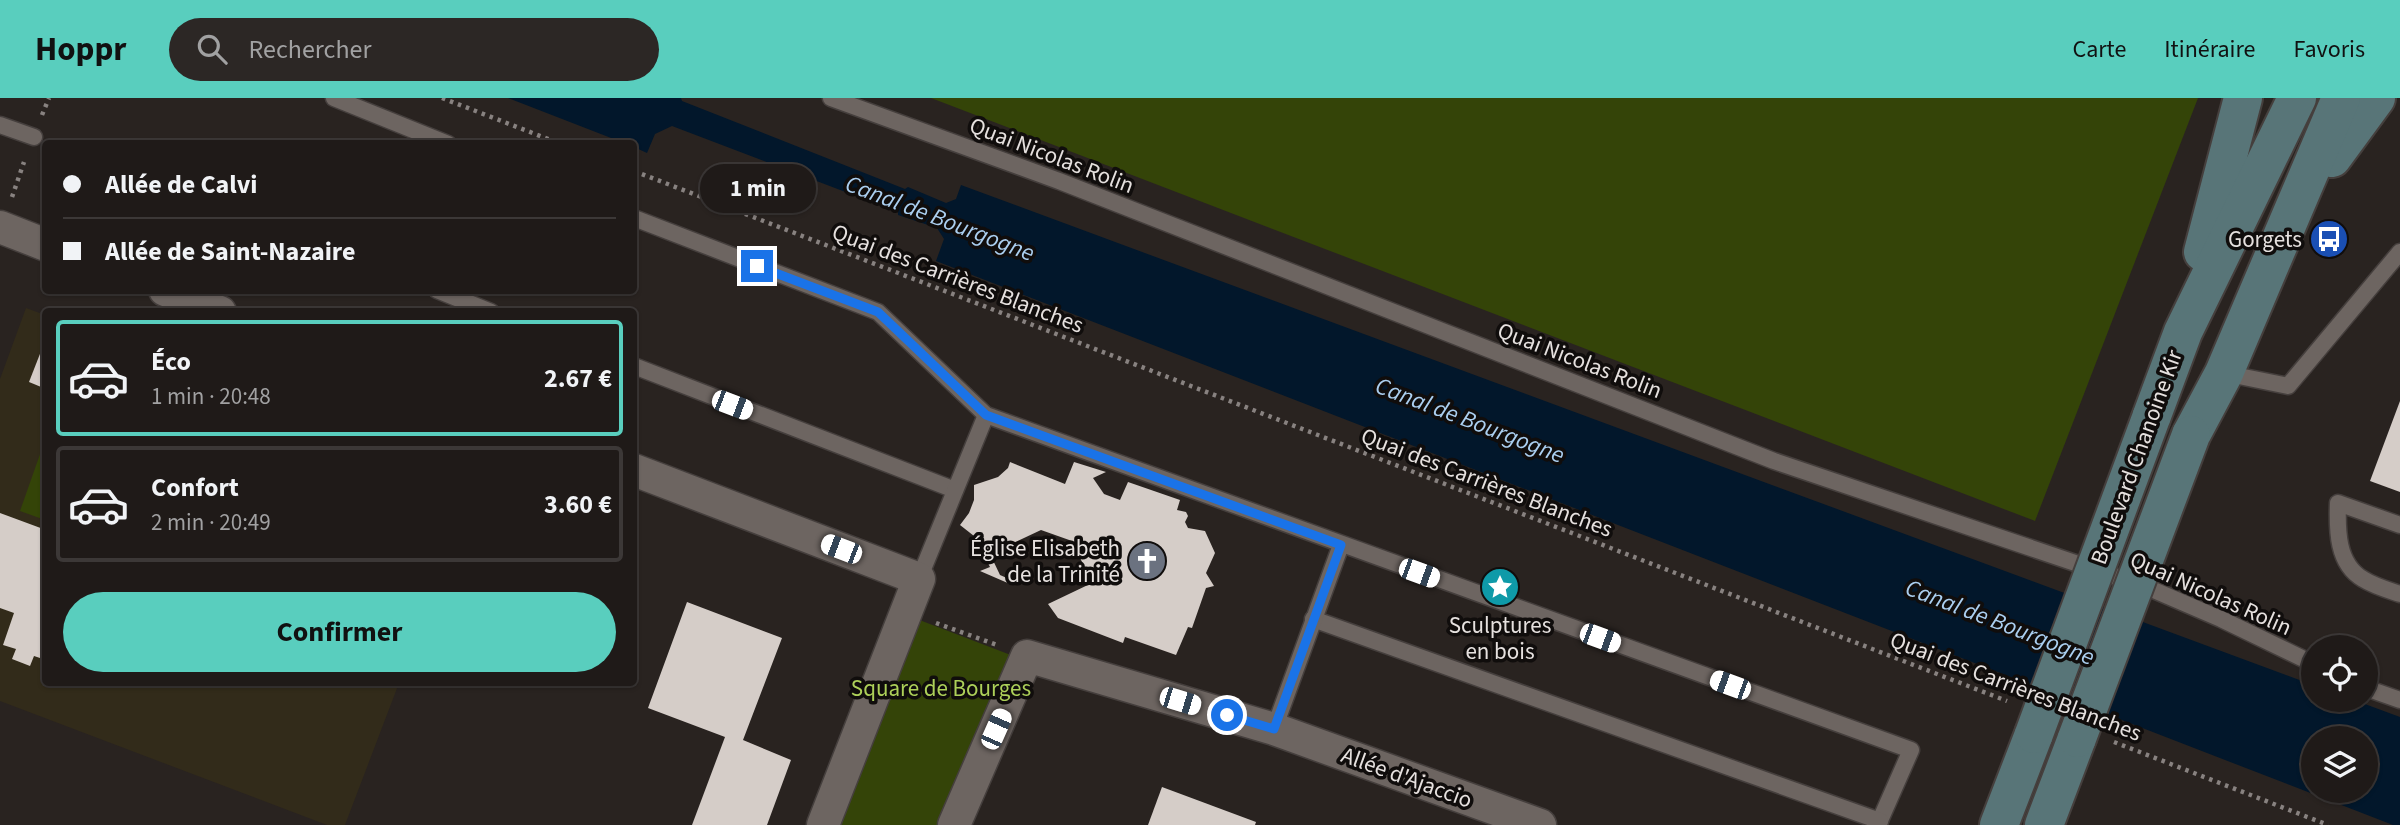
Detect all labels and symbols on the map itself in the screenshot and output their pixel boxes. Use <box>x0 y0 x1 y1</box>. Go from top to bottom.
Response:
street label: Quai Nicolas Rolin <box>965 109 1139 202</box>
callout: 1 min <box>699 164 815 214</box>
water label: Canal de Bourgogne <box>840 166 1039 271</box>
street label: Quai des Carrières Blanches <box>827 215 1088 342</box>
bus stop icon: Gorgets <box>2308 218 2350 260</box>
place label: Gorgets <box>2228 223 2302 256</box>
route end <box>741 250 773 282</box>
street label: Quai Nicolas Rolin <box>1493 314 1667 407</box>
street label: Boulevard Chanoine Kir <box>2082 344 2191 569</box>
water label: Canal de Bourgogne <box>1370 368 1569 473</box>
car <box>709 388 756 422</box>
street label: Quai des Carrières Blanches <box>1356 419 1617 546</box>
car <box>818 532 865 566</box>
place label: Église Elisabeth de la Trinité <box>970 532 1120 591</box>
church icon: Église Elisabeth de la Trinité <box>1126 540 1168 582</box>
street label: Quai Nicolas Rolin <box>2125 543 2297 644</box>
car <box>1396 556 1443 590</box>
place icon: Sculptures en bois <box>1479 566 1521 608</box>
water label: Canal de Bourgogne <box>1900 570 2099 675</box>
place label: Sculptures en bois <box>1449 609 1551 668</box>
car <box>1577 621 1624 655</box>
street label: Quai des Carrières Blanches <box>1885 623 2146 750</box>
car <box>1707 668 1754 702</box>
park label: Square de Bourges <box>851 672 1031 705</box>
car <box>1157 685 1204 717</box>
route start <box>1211 699 1243 731</box>
car <box>978 706 1015 752</box>
street label: Allée d'Ajaccio <box>1337 738 1477 816</box>

